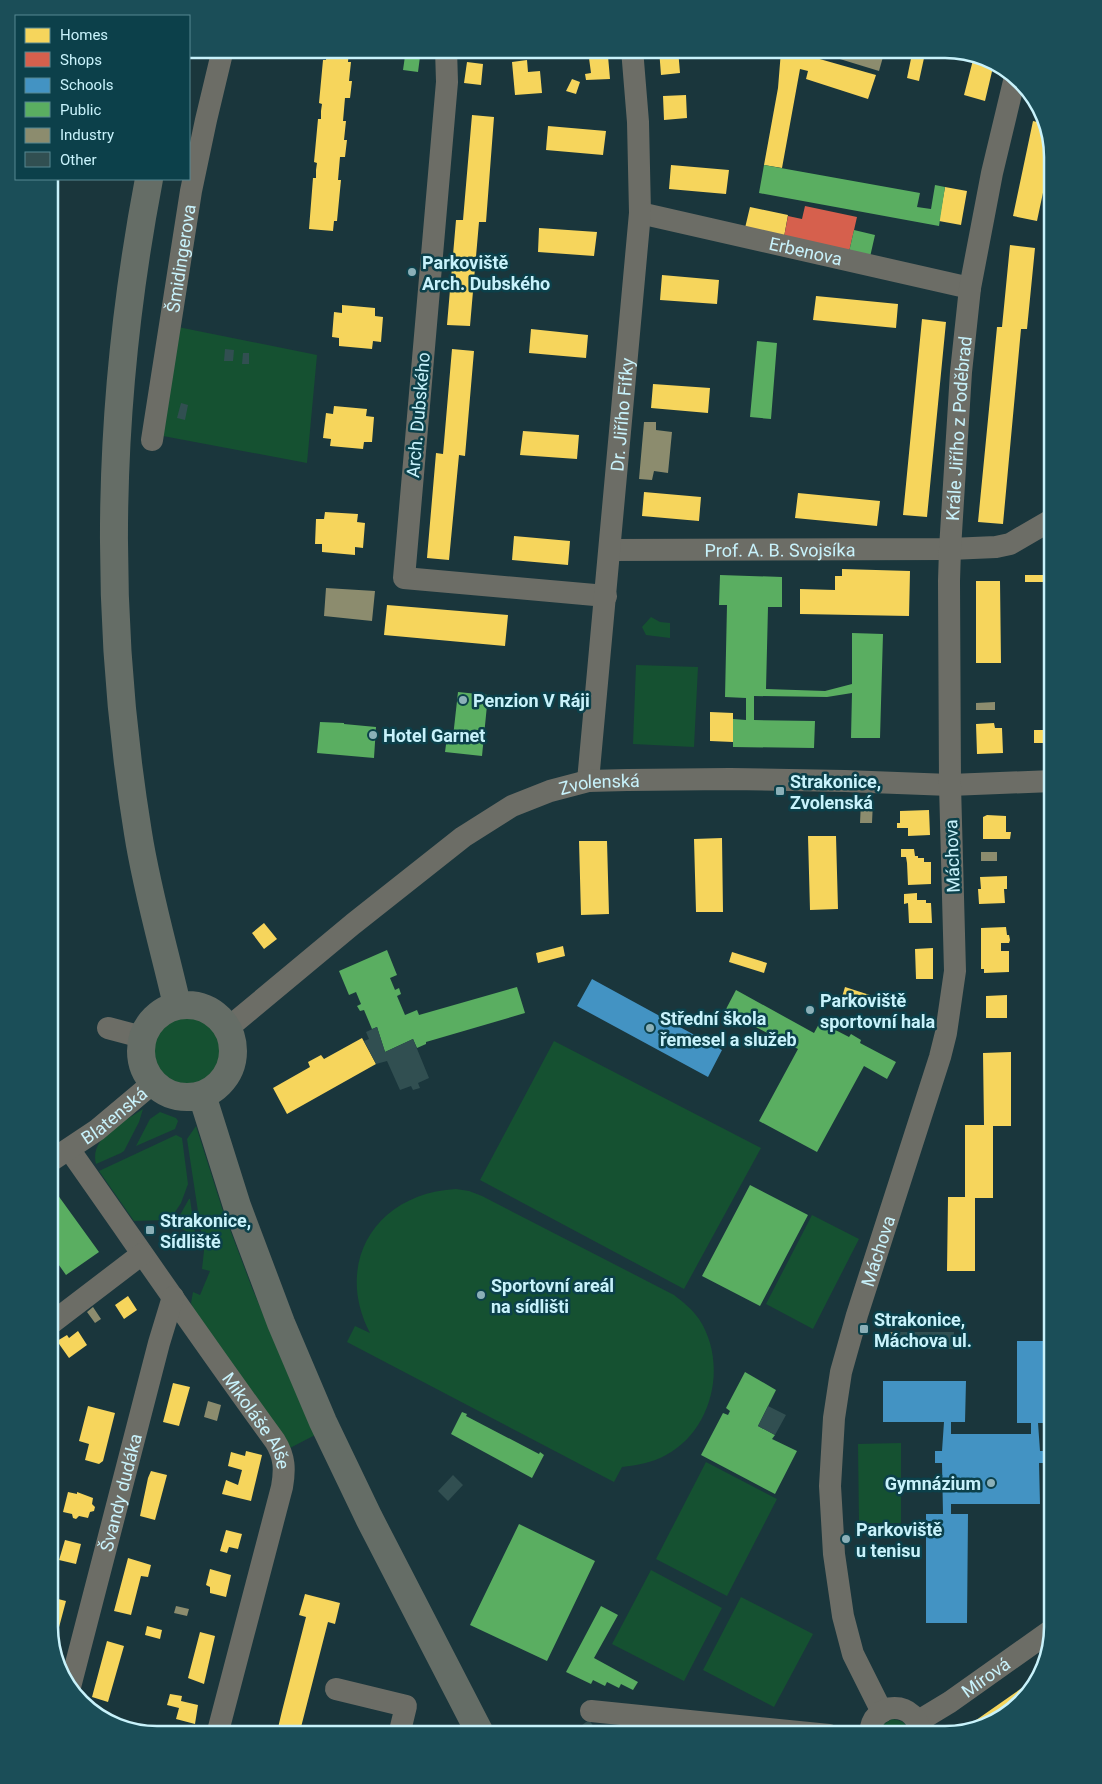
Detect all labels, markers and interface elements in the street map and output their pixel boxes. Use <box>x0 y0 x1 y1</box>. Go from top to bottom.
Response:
legend <box>15 15 190 180</box>
text: Homes <box>60 26 108 44</box>
text: Shops <box>60 51 102 69</box>
text: Schools <box>60 76 114 94</box>
text: Public <box>60 101 101 119</box>
text: Industry <box>60 126 114 144</box>
text: Other <box>60 151 97 169</box>
street label: Šmidingerova <box>162 203 199 314</box>
street label: Erbenova <box>767 232 844 269</box>
place label: Parkoviště Arch. Dubského <box>422 252 550 294</box>
marker: Parkoviště Arch. Dubského <box>406 266 418 278</box>
street label: Krále Jiřího z Poděbrad <box>941 335 975 522</box>
street label: Arch. Dubského <box>402 351 434 479</box>
street label: Dr. Jiřího Fifky <box>606 356 637 472</box>
street label: Prof. A. B. Svojsíka <box>704 539 856 560</box>
place label: Penzion V Ráji <box>473 690 590 711</box>
marker: Penzion V Ráji <box>457 694 469 706</box>
place label: Hotel Garnet <box>383 725 485 746</box>
marker: Hotel Garnet <box>367 729 379 741</box>
street label: Zvolenská <box>557 769 640 799</box>
place label: Strakonice, Zvolenská <box>790 771 881 813</box>
marker: Strakonice, Zvolenská <box>774 785 786 797</box>
street label: Máchova <box>940 819 964 893</box>
place label: Parkoviště sportovní hala <box>820 990 936 1032</box>
marker: Parkoviště sportovní hala <box>804 1004 816 1016</box>
place label: Střední škola řemesel a služeb <box>660 1008 797 1050</box>
marker: Střední škola řemesel a služeb <box>644 1022 656 1034</box>
street label: Blatenská <box>77 1082 151 1148</box>
place label: Strakonice, Sídliště <box>160 1210 251 1252</box>
street label: Máchova <box>856 1213 899 1289</box>
marker: Strakonice, Sídliště <box>144 1224 156 1236</box>
place label: Sportovní areál na sídlišti <box>491 1275 614 1317</box>
marker: Sportovní areál na sídlišti <box>475 1289 487 1301</box>
place label: Strakonice, Máchova ul. <box>874 1309 972 1351</box>
marker: Strakonice, Máchova ul. <box>858 1323 870 1335</box>
street label: Mikoláše Alše <box>218 1368 294 1470</box>
street label: Švandy dudáka <box>95 1431 146 1554</box>
place label: Gymnázium <box>885 1473 981 1494</box>
marker: Gymnázium <box>985 1477 997 1489</box>
place label: Parkoviště u tenisu <box>856 1519 943 1561</box>
marker: Parkoviště u tenisu <box>840 1533 852 1545</box>
street label: Mírová <box>957 1653 1014 1701</box>

